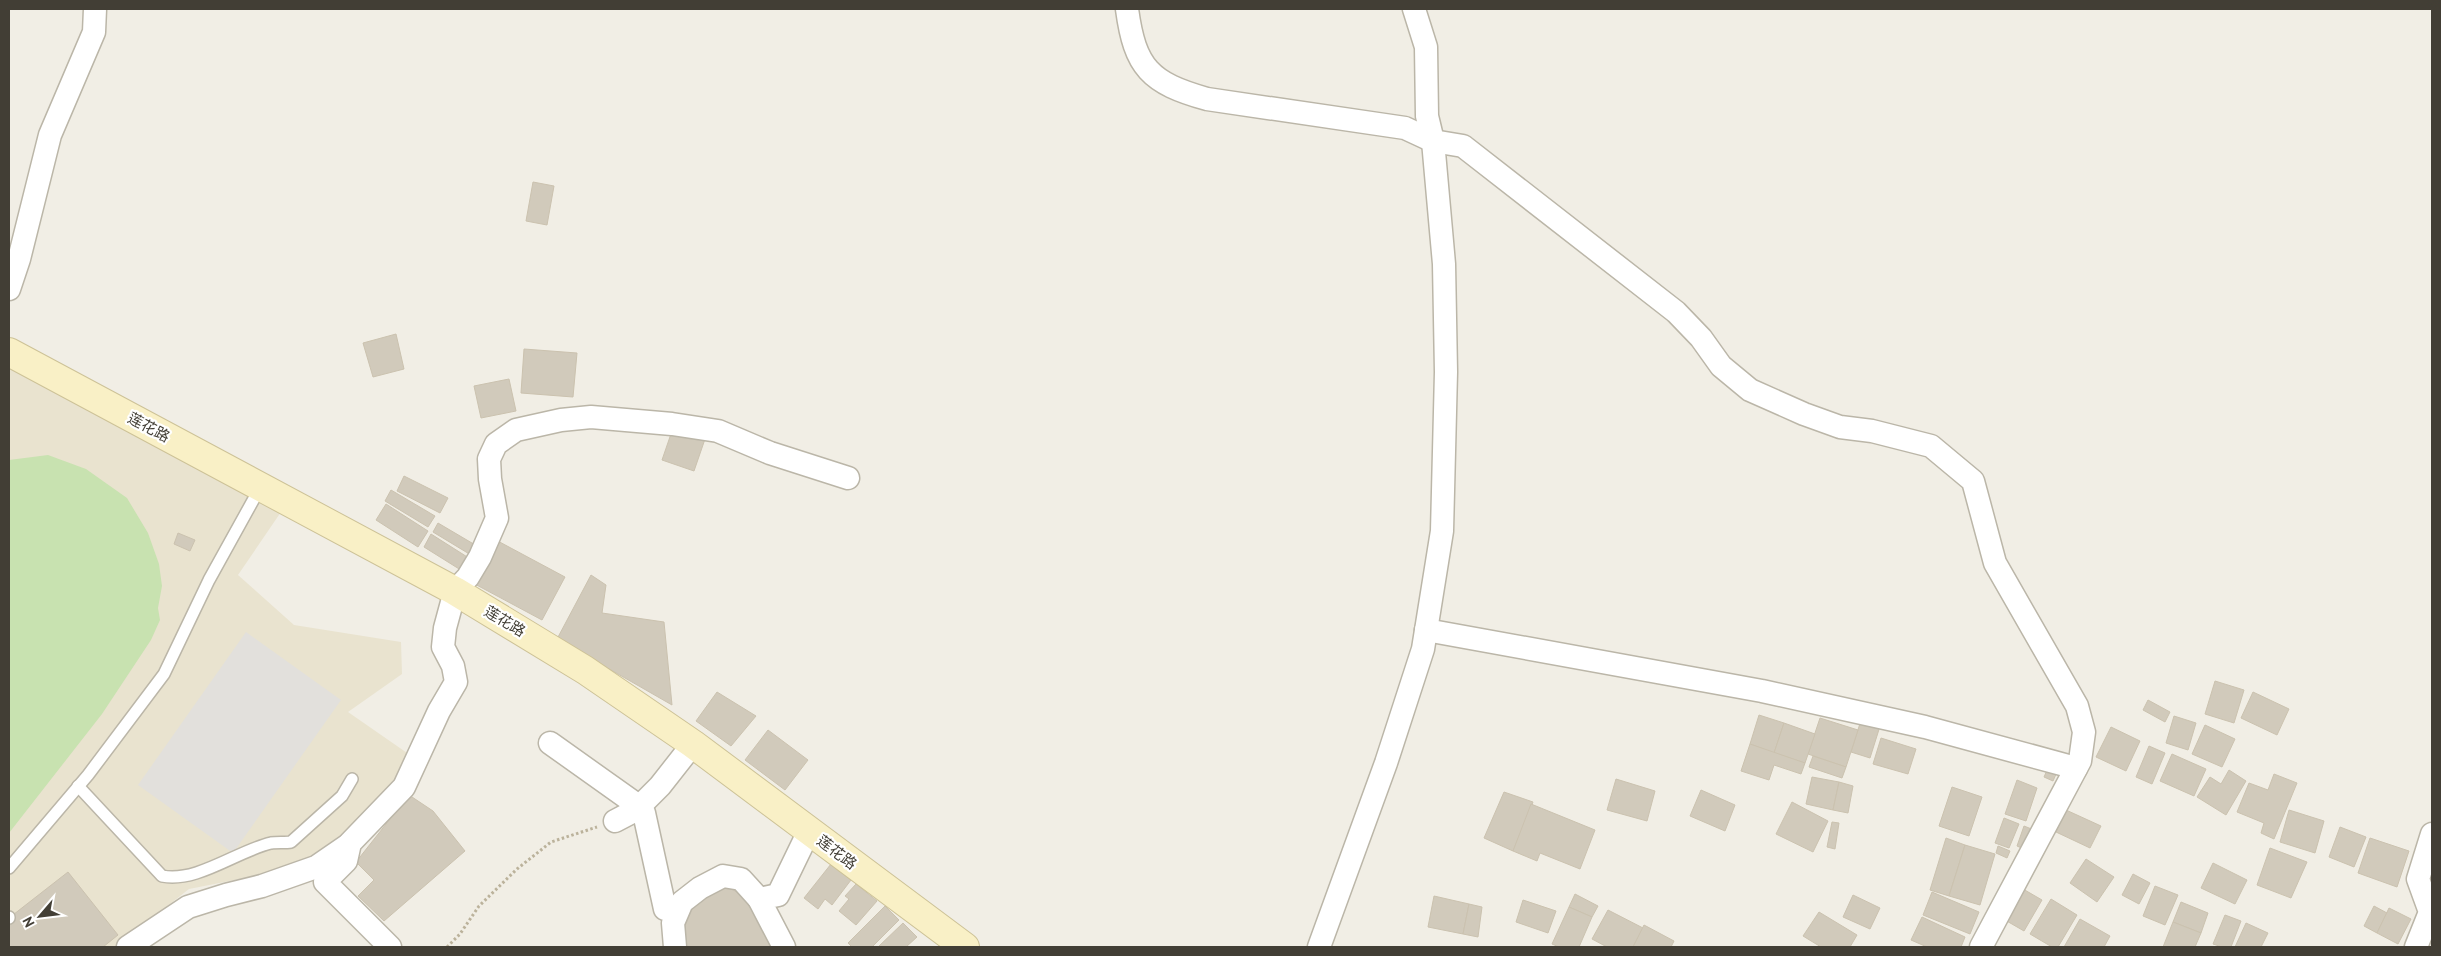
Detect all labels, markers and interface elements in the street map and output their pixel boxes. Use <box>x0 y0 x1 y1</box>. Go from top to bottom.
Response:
street label: 莲花路 <box>125 408 173 446</box>
street label: 莲花路 <box>481 601 529 641</box>
street label: 莲花路 <box>813 831 861 873</box>
north arrow <box>15 891 65 941</box>
text: N <box>18 914 39 930</box>

